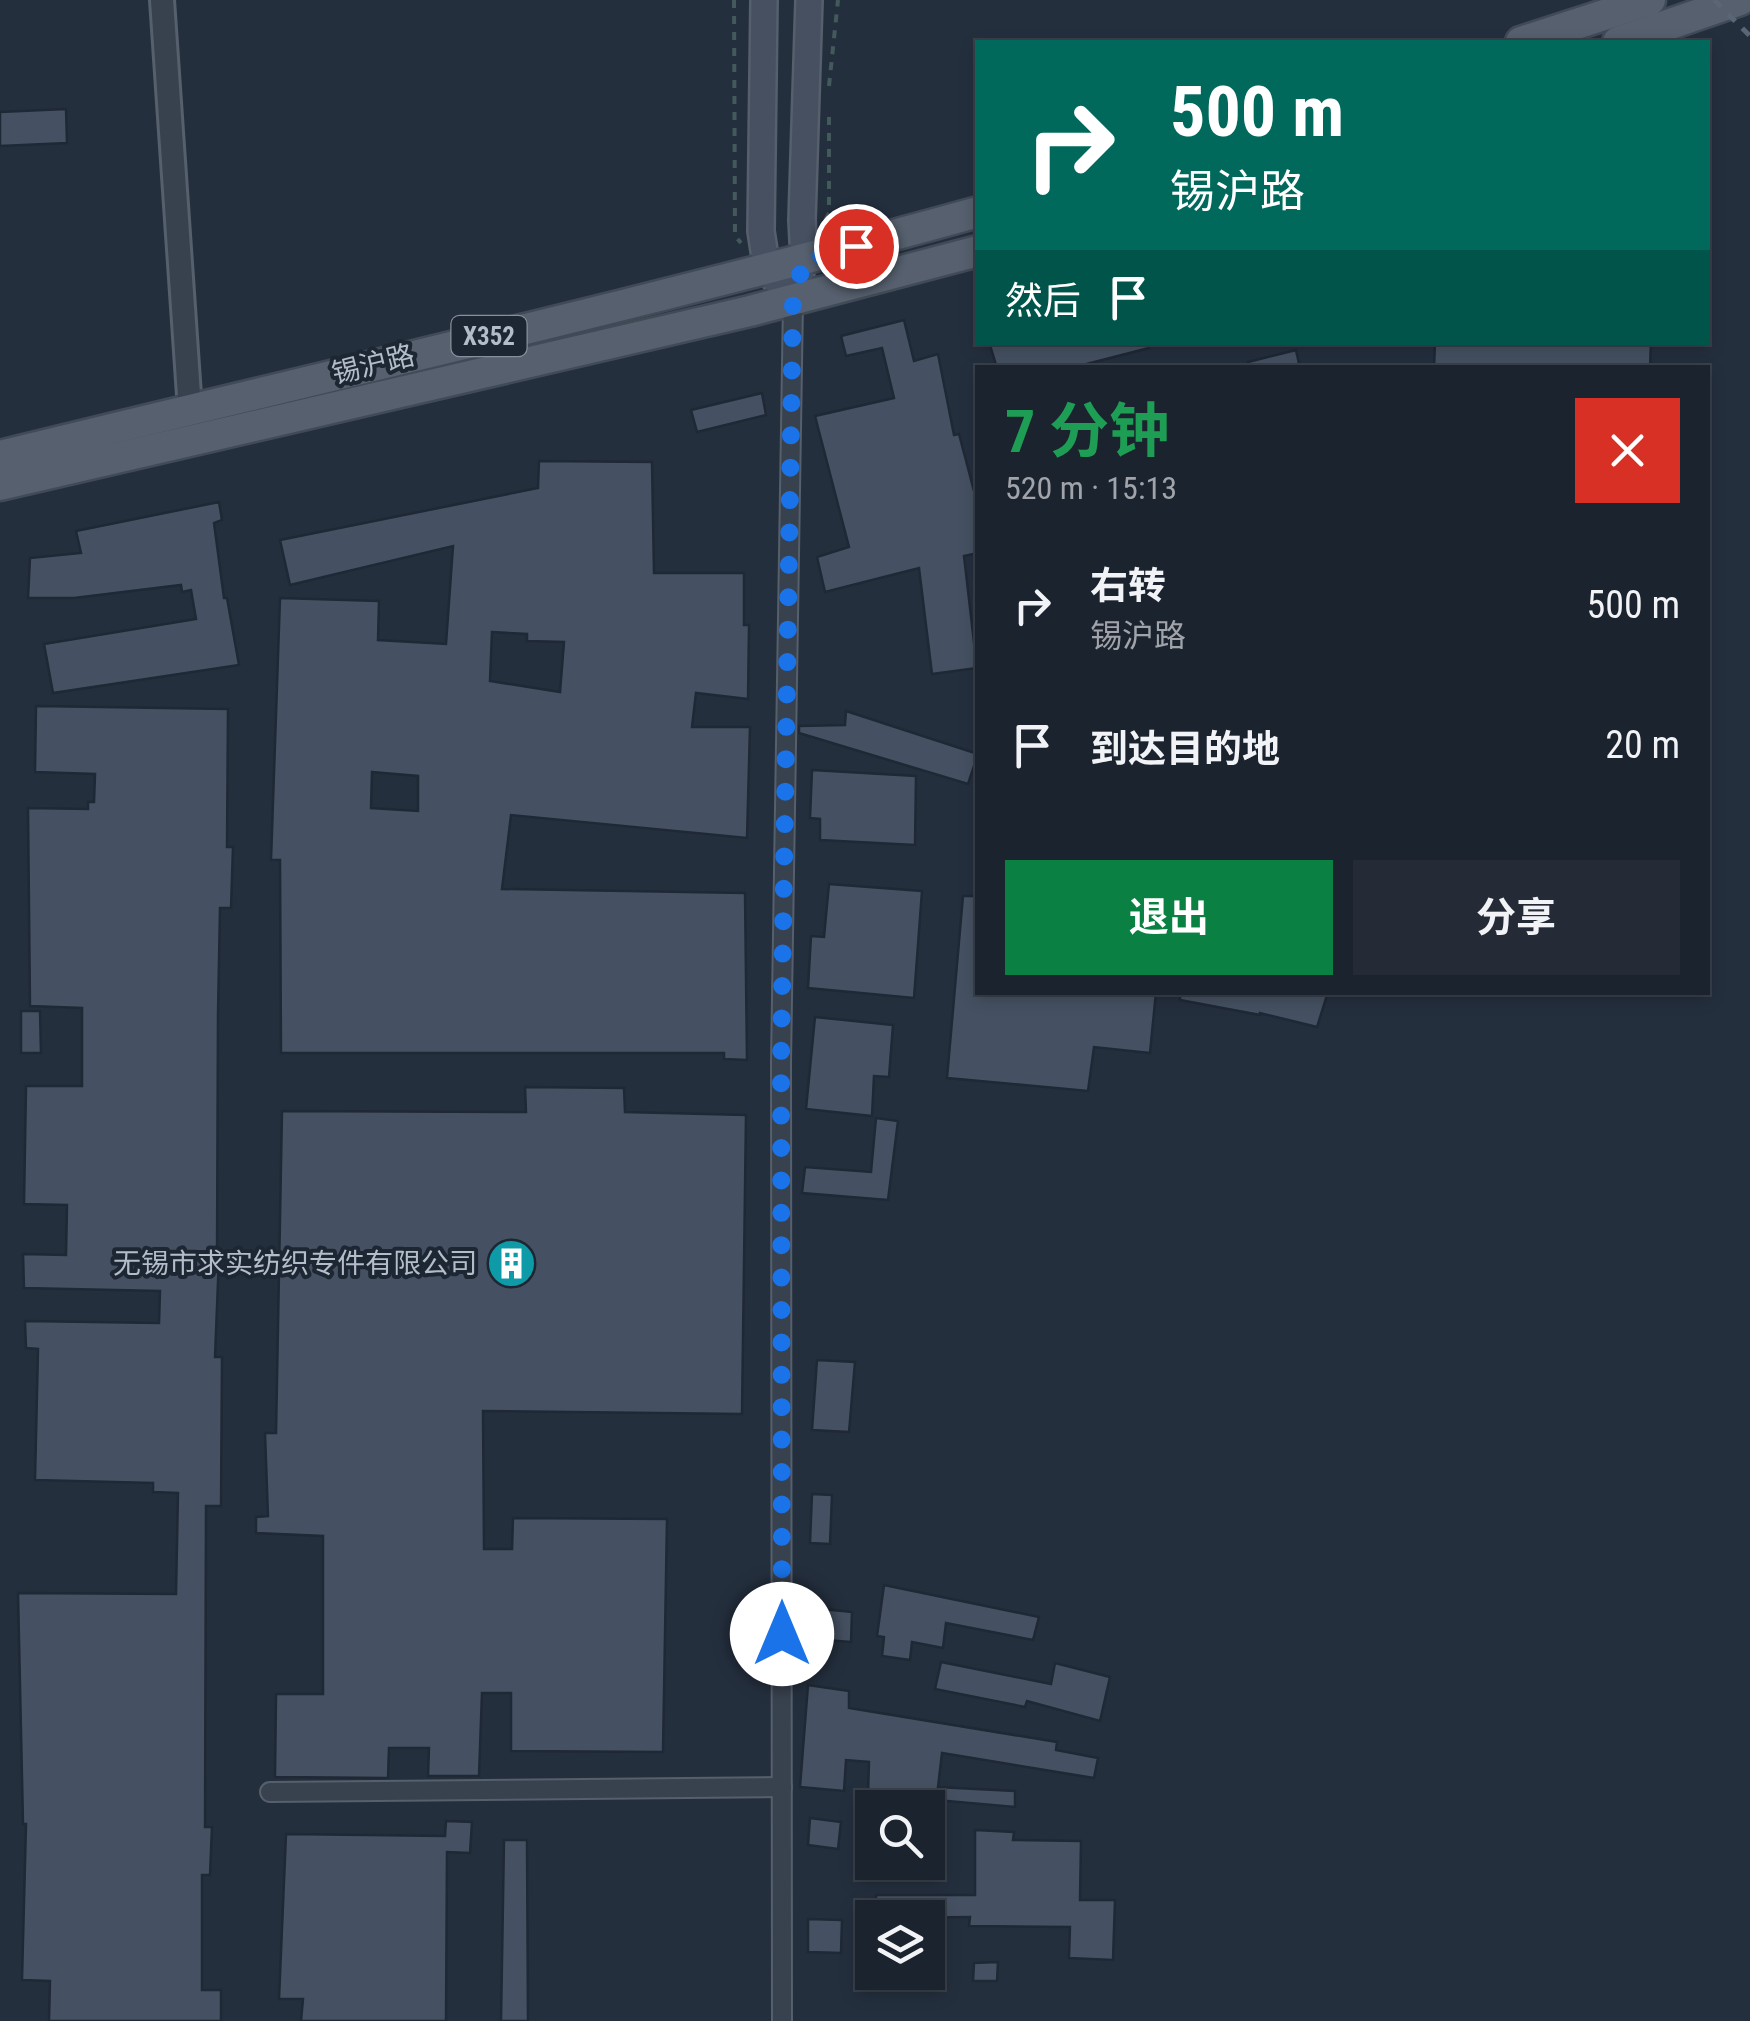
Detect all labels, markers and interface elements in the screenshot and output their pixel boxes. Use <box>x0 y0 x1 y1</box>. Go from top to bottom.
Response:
text: 500 m <box>1170 71 1344 153</box>
icon: right <box>1005 80 1135 210</box>
text: 锡沪路 <box>1170 165 1305 218</box>
pin <box>814 204 899 289</box>
icon: arrive <box>829 219 884 274</box>
icon: arrive <box>1101 270 1156 325</box>
text: 然后 <box>1005 279 1081 323</box>
road number: X352 <box>452 316 526 356</box>
street label: 锡沪路 <box>328 338 418 391</box>
text: 7 分钟 <box>1005 396 1169 467</box>
button: close <box>1575 398 1680 503</box>
text: 520 m · 15:13 <box>1005 469 1177 507</box>
text: 右转 <box>1090 564 1166 608</box>
icon: right <box>1005 578 1060 633</box>
text: 500 m <box>1586 583 1680 627</box>
text: 锡沪路 <box>1090 617 1186 655</box>
icon: arrive <box>1005 718 1060 773</box>
text: 20 m <box>1605 723 1680 767</box>
text: 到达目的地 <box>1090 727 1280 771</box>
button: 退出 <box>1005 860 1333 975</box>
button: 分享 <box>1353 860 1680 975</box>
building icon: 无锡市求实纺织专件有限公司 <box>486 1237 538 1289</box>
place label: 无锡市求实纺织专件有限公司 <box>113 1247 477 1280</box>
position arrow <box>730 1582 834 1686</box>
map controls <box>855 1790 945 1990</box>
button: search <box>855 1790 945 1880</box>
button: layers <box>855 1900 945 1990</box>

